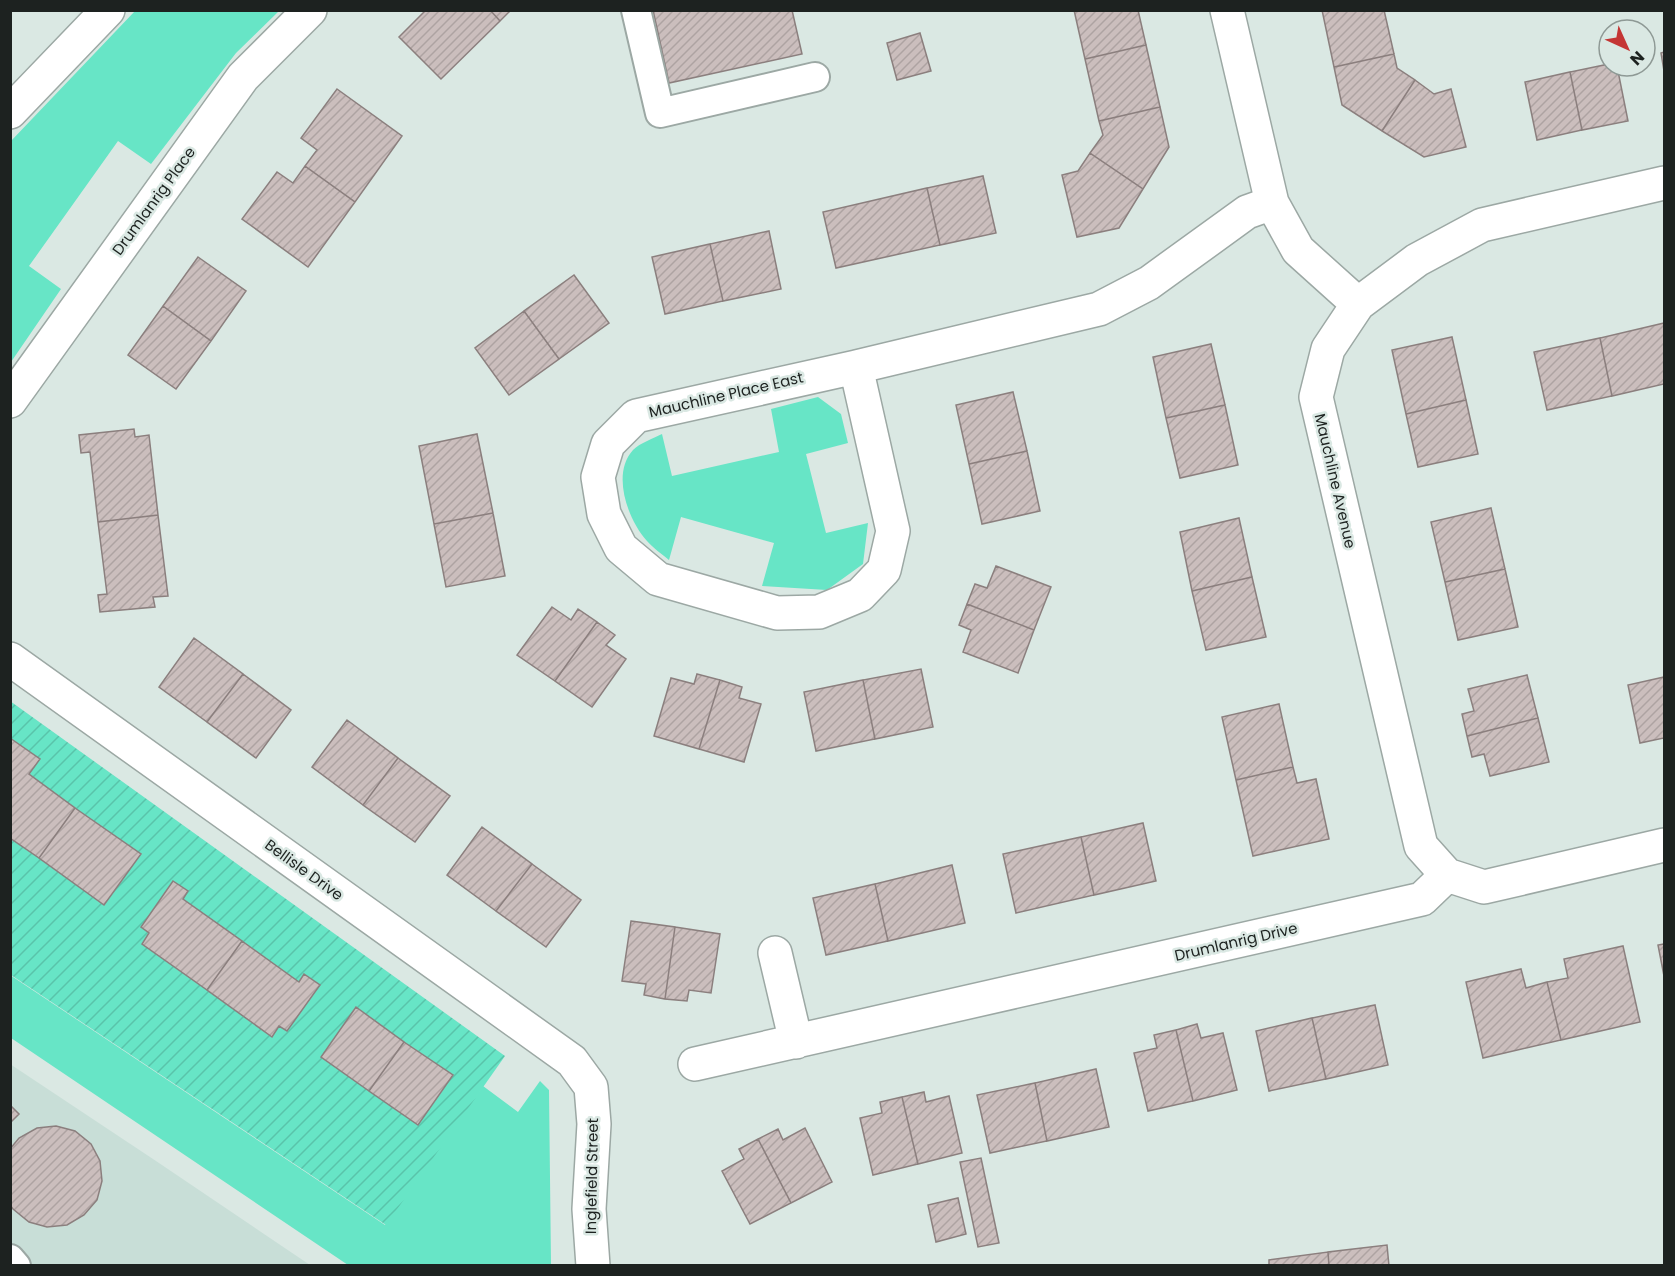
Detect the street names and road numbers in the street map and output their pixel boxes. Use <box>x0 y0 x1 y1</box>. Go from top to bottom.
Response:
street label: Drumlanrig Place <box>107 142 200 259</box>
street label: Mauchline Place East <box>647 367 805 422</box>
street label: Mauchline Avenue <box>1310 411 1361 550</box>
street label: Bellisle Drive <box>261 834 348 905</box>
street label: Drumlanrig Drive <box>1172 917 1299 966</box>
street label: Inglefield Street <box>580 1118 603 1234</box>

